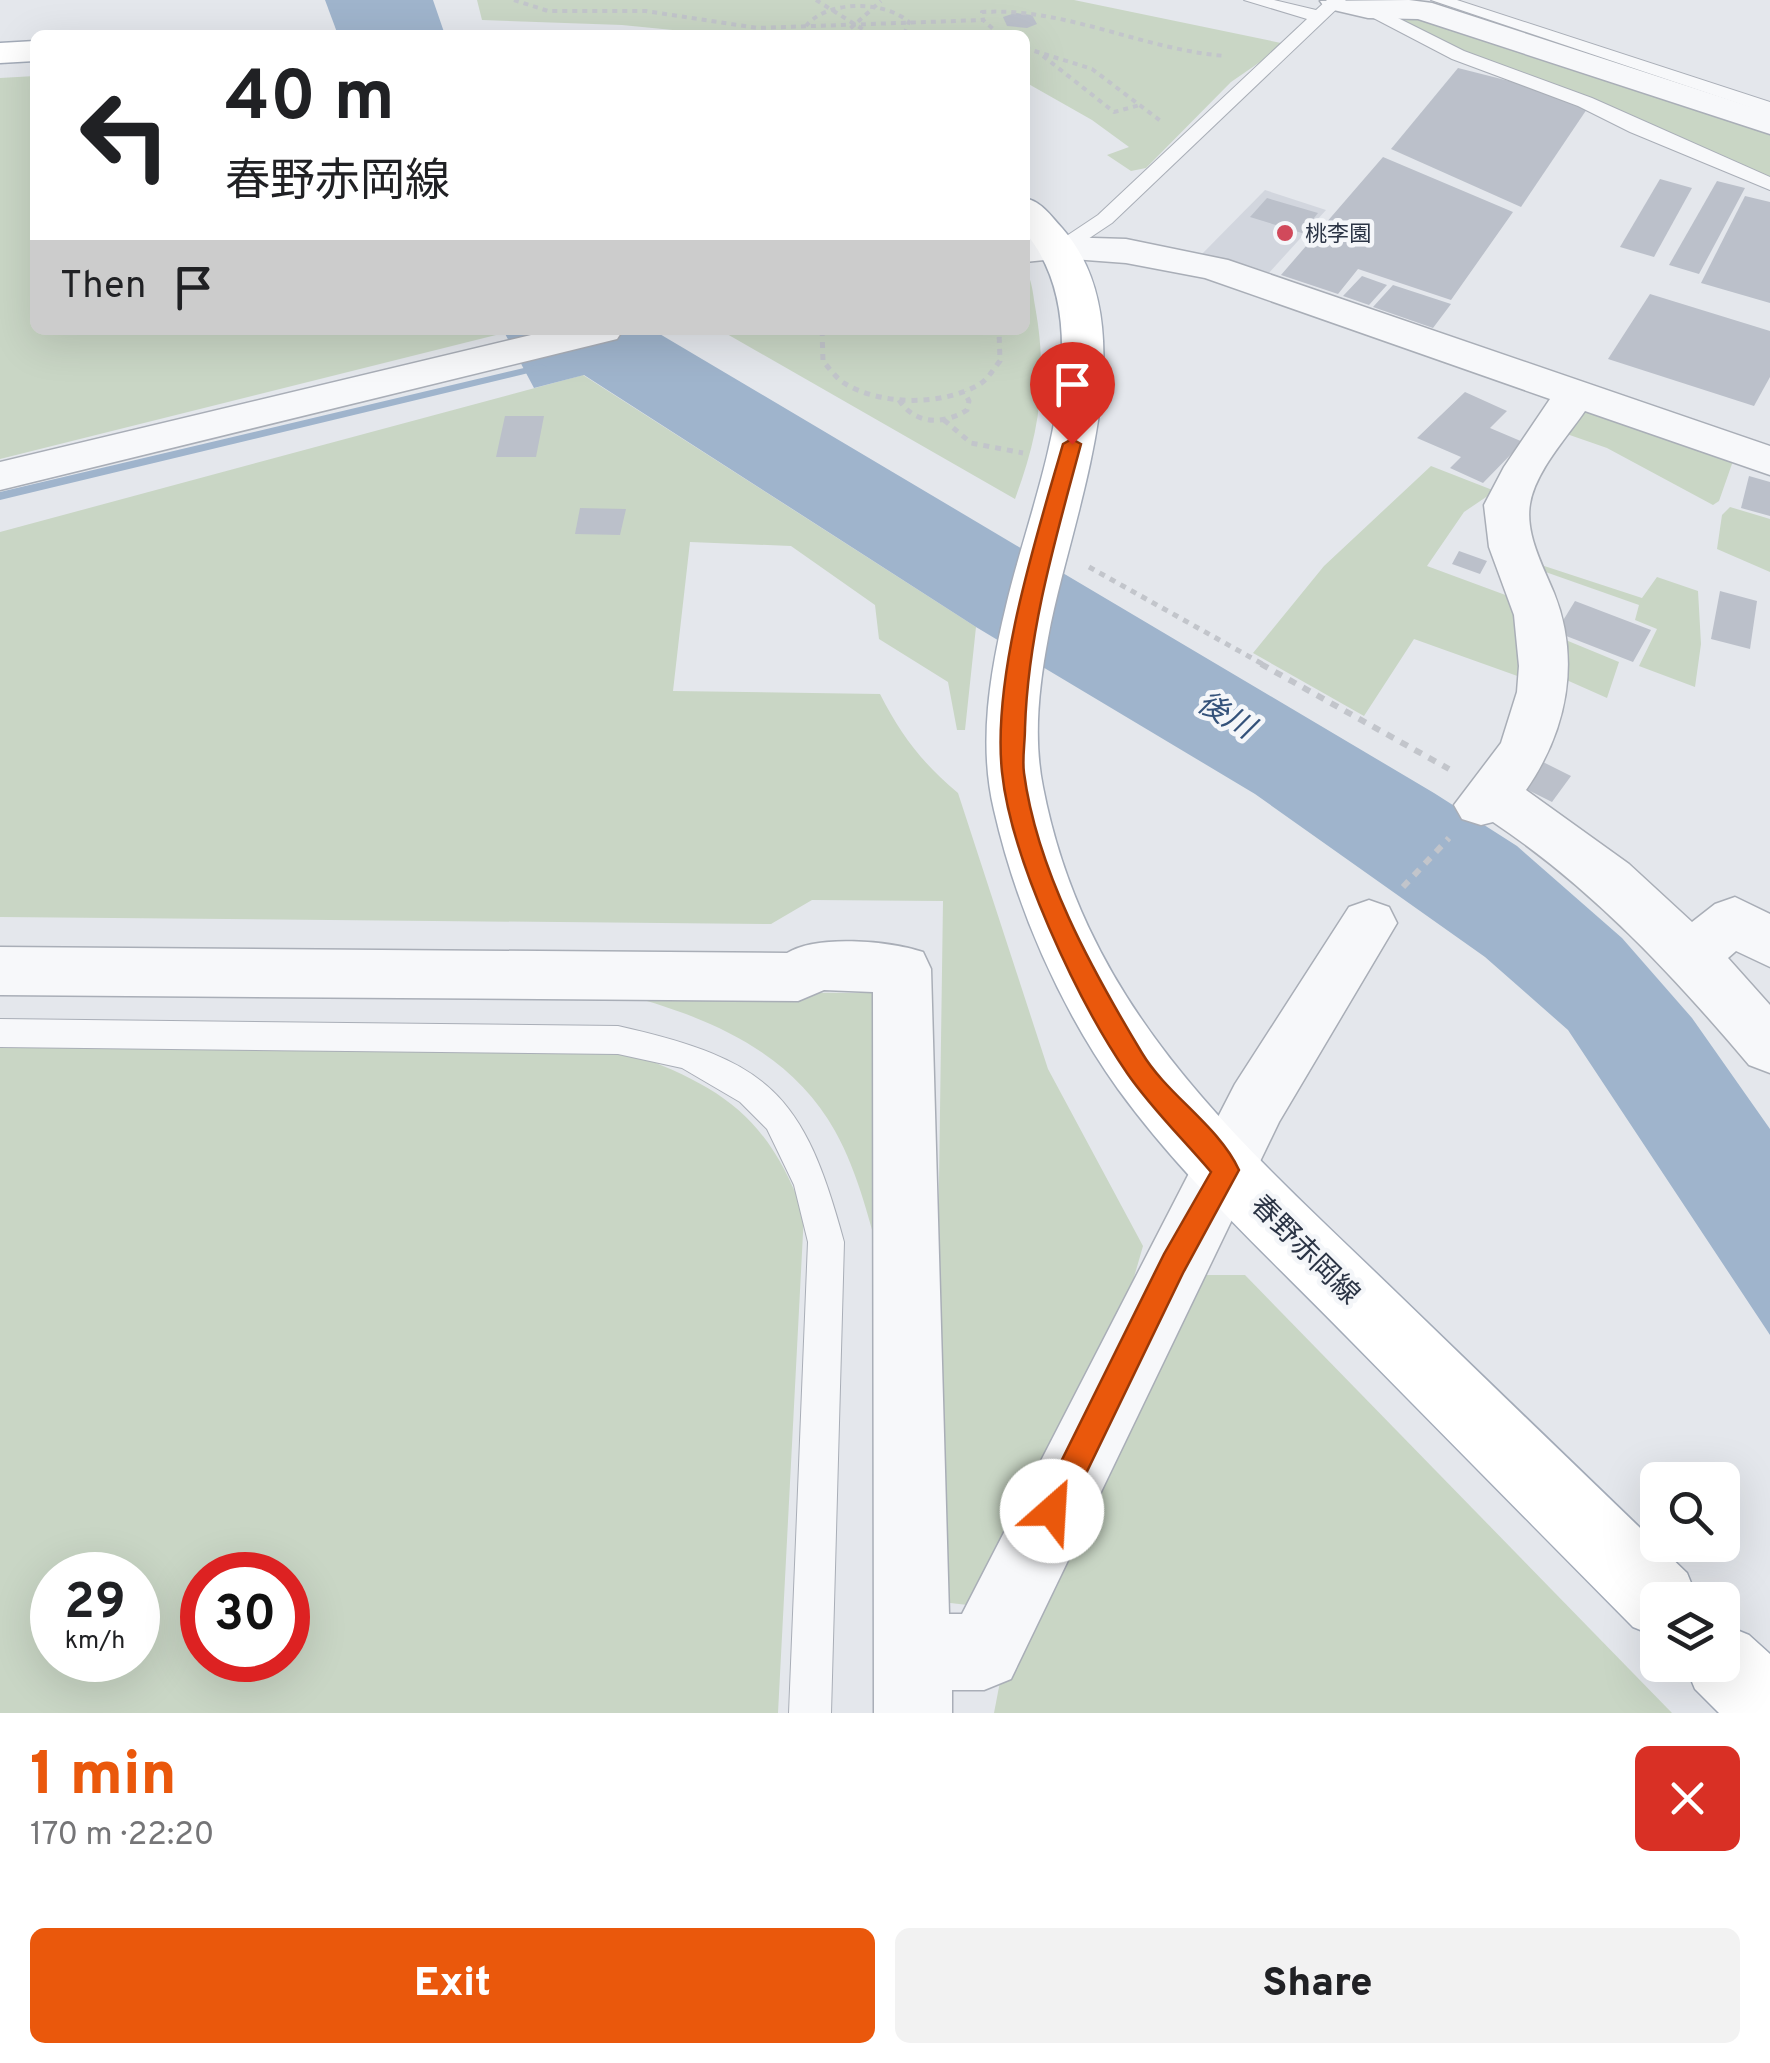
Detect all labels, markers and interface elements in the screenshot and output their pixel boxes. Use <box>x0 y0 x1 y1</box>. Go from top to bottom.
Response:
text: 40 m <box>225 56 395 145</box>
icon: left <box>60 70 190 200</box>
text: 春野赤岡線 <box>225 155 450 212</box>
marker: 桃李園 <box>1274 222 1296 244</box>
place label: 桃李園 <box>1305 222 1371 249</box>
icon: arrive <box>166 260 221 315</box>
text: Then <box>60 263 146 312</box>
pin <box>1030 342 1115 445</box>
icon: arrive <box>1045 357 1100 412</box>
water label: 後川 <box>1189 686 1263 750</box>
street label: 春野赤岡線 <box>1242 1189 1366 1313</box>
position arrow <box>1000 1459 1104 1563</box>
map controls <box>1640 1462 1740 1682</box>
button: search <box>1640 1462 1740 1562</box>
speed limit sign: 30 <box>180 1552 310 1682</box>
text: 29 <box>64 1573 126 1636</box>
button: layers <box>1640 1582 1740 1682</box>
text: km/h <box>65 1626 125 1658</box>
text: 1 min <box>30 1740 177 1816</box>
button: close <box>1635 1746 1740 1851</box>
text: 170 m · 22:20 <box>30 1816 214 1856</box>
button: Exit <box>30 1928 875 2043</box>
button: Share <box>895 1928 1740 2043</box>

